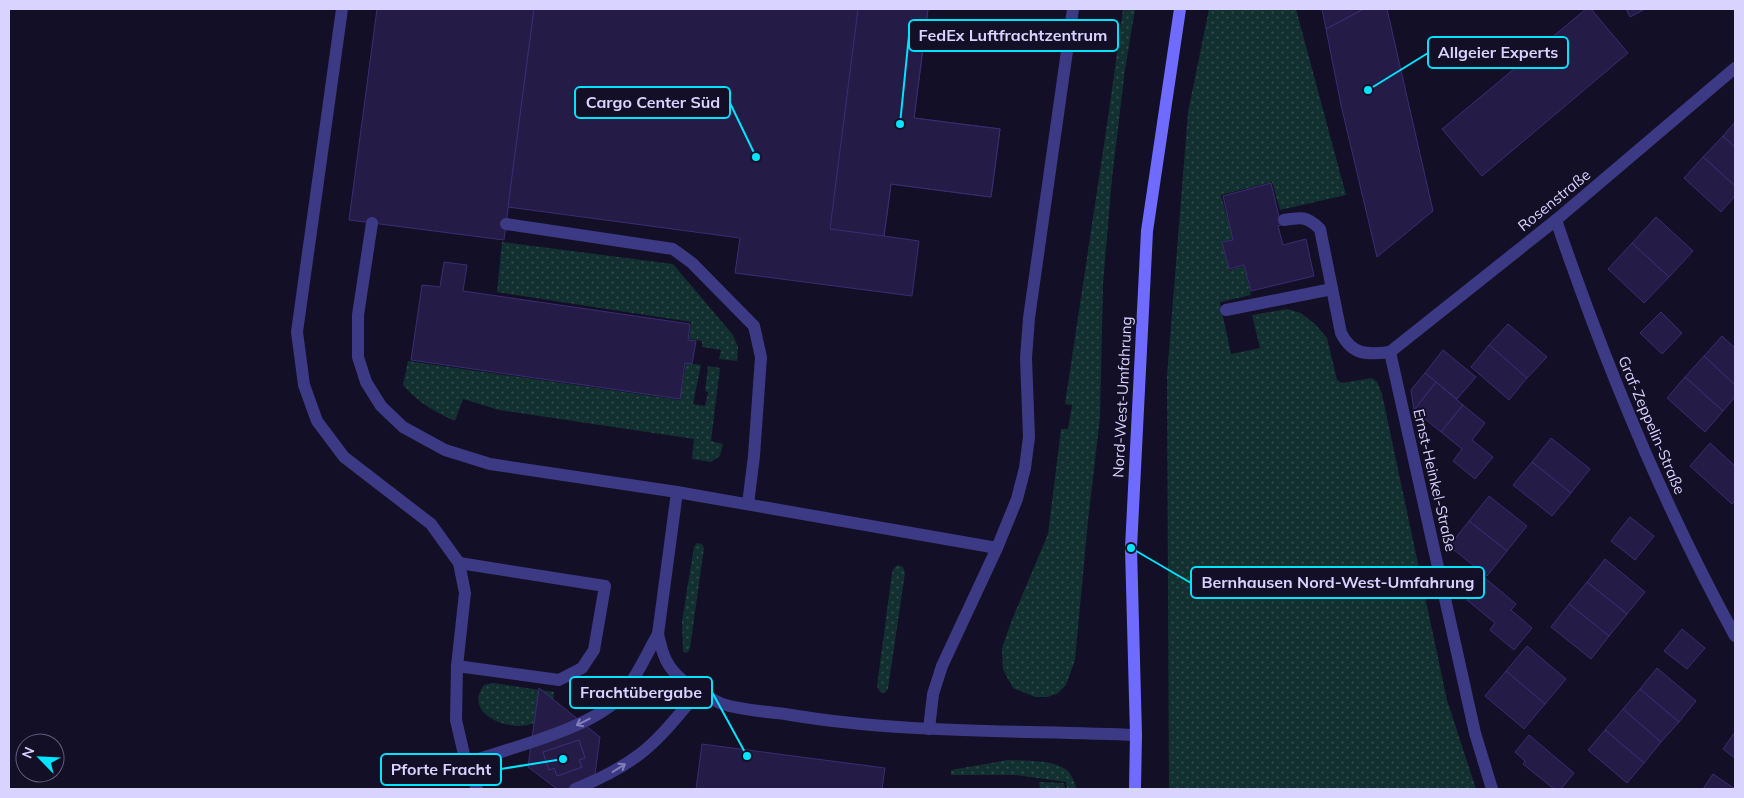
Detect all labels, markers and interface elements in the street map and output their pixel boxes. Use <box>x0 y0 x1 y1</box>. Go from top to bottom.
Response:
callout: FedEx Luftfrachtzentrum <box>909 20 1118 51</box>
text: FedEx Luftfrachtzentrum <box>919 25 1107 45</box>
callout: Allgeier Experts <box>1428 37 1568 68</box>
text: Allgeier Experts <box>1438 42 1558 62</box>
callout: Cargo Center Süd <box>575 87 730 118</box>
text: Cargo Center Süd <box>586 92 720 112</box>
street label: Rosenstraße <box>1514 165 1594 235</box>
street label: Nord-West-Umfahrung <box>1108 316 1136 478</box>
street label: Graf-Zeppelin-Straße <box>1614 353 1690 497</box>
street label: Ernst-Heinkel-Straße <box>1409 407 1461 553</box>
callout: Bernhausen Nord-West-Umfahrung <box>1191 567 1484 598</box>
text: Bernhausen Nord-West-Umfahrung <box>1201 572 1475 592</box>
callout: Frachtübergabe <box>570 677 712 708</box>
text: Frachtübergabe <box>580 682 702 702</box>
one-way arrow <box>575 717 590 727</box>
north arrow <box>15 733 65 783</box>
text: N <box>18 744 38 761</box>
callout: Pforte Fracht <box>381 754 501 785</box>
text: Pforte Fracht <box>391 759 491 779</box>
one-way arrow <box>611 762 625 772</box>

